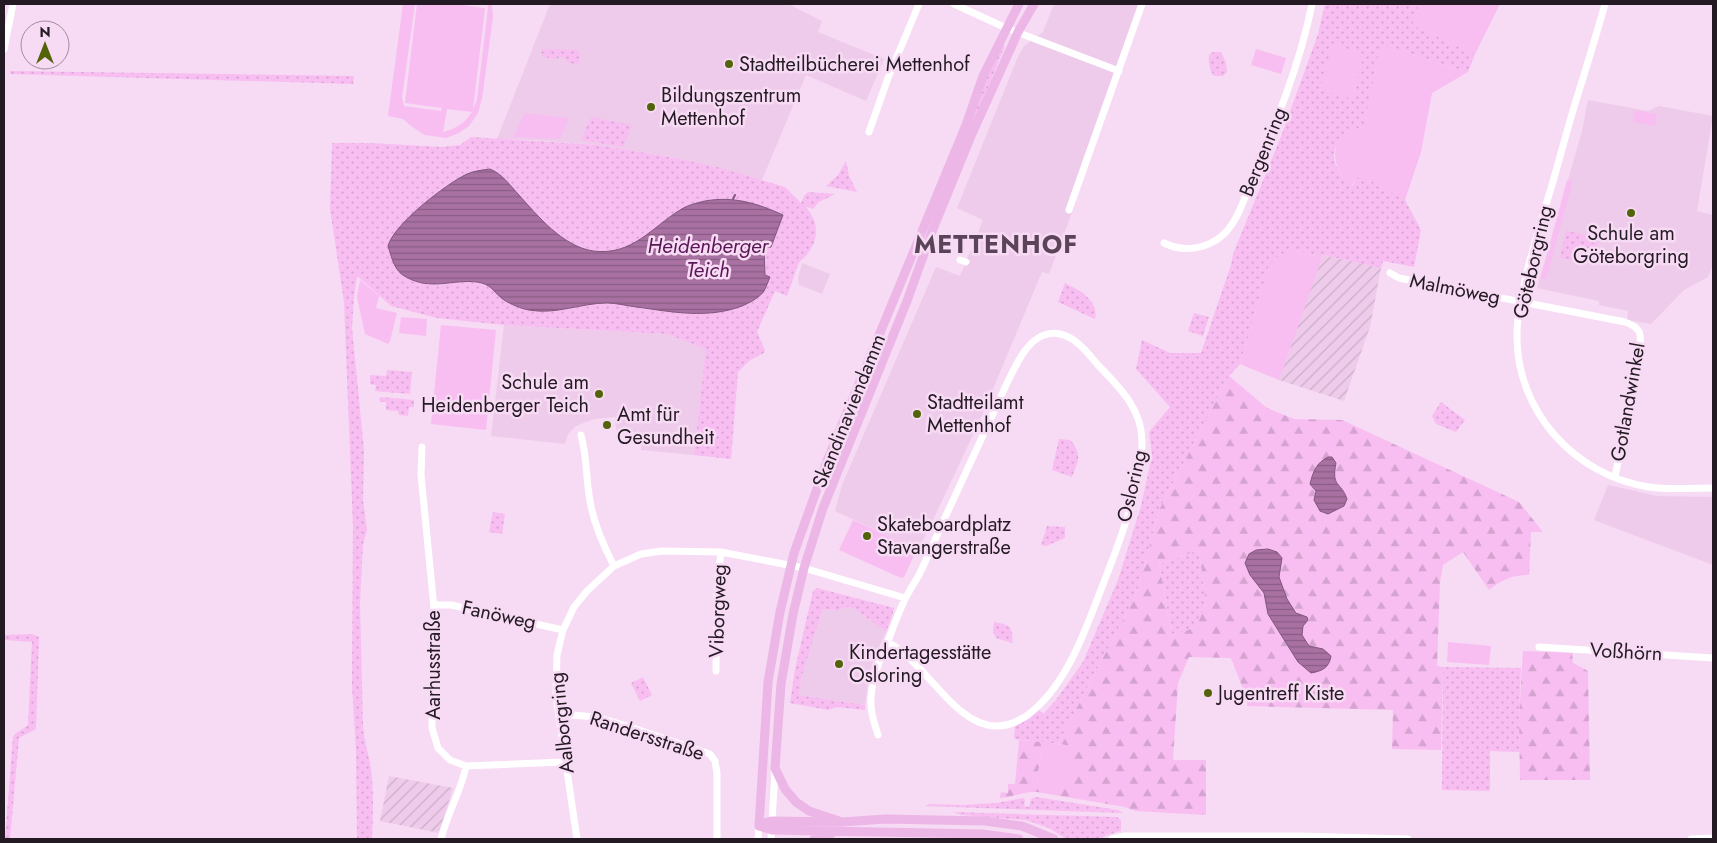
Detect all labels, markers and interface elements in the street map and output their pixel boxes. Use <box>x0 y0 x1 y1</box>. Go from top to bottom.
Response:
north arrow <box>20 20 70 70</box>
text: N <box>39 22 51 42</box>
place label: Stadtteilbücherei Mettenhof <box>739 50 971 79</box>
marker: Stadtteilbücherei Mettenhof <box>723 58 735 70</box>
place label: Bildungszentrum Mettenhof <box>661 81 801 133</box>
marker: Bildungszentrum Mettenhof <box>645 101 657 113</box>
street label: Bergenring <box>1232 103 1294 201</box>
street label: Göteborgring <box>1506 202 1560 322</box>
marker: Schule am Göteborgring <box>1625 207 1637 219</box>
place label: Schule am Göteborgring <box>1573 219 1689 271</box>
district label: METTENHOF <box>914 226 1078 262</box>
water label: Heidenberger Teich <box>647 231 770 285</box>
street label: Malmöweg <box>1407 266 1503 312</box>
street label: Skandinaviendamm <box>805 330 893 492</box>
street label: Gotlandwinkel <box>1603 340 1653 464</box>
place label: Schule am Heidenberger Teich <box>421 368 589 420</box>
marker: Schule am Heidenberger Teich <box>593 388 605 400</box>
place label: Stadtteilamt Mettenhof <box>927 388 1024 440</box>
place label: Amt für Gesundheit <box>617 400 714 452</box>
marker: Stadtteilamt Mettenhof <box>911 408 923 420</box>
marker: Amt für Gesundheit <box>601 419 613 431</box>
street label: Osloring <box>1110 447 1154 525</box>
place label: Skateboardplatz Stavangerstraße <box>877 510 1011 562</box>
marker: Skateboardplatz Stavangerstraße <box>861 530 873 542</box>
street label: Viborgweg <box>702 564 734 658</box>
street label: Fanöweg <box>459 593 539 637</box>
street label: Aarhusstraße <box>419 610 448 720</box>
street label: Voßhörn <box>1589 636 1663 668</box>
place label: Kindertagesstätte Osloring <box>849 638 991 690</box>
marker: Kindertagesstätte Osloring <box>833 658 845 670</box>
street label: Aalborgring <box>542 671 582 775</box>
place label: Jugentreff Kiste <box>1215 679 1344 708</box>
marker: Jugentreff Kiste <box>1202 687 1214 699</box>
street label: Randersstraße <box>586 704 708 768</box>

